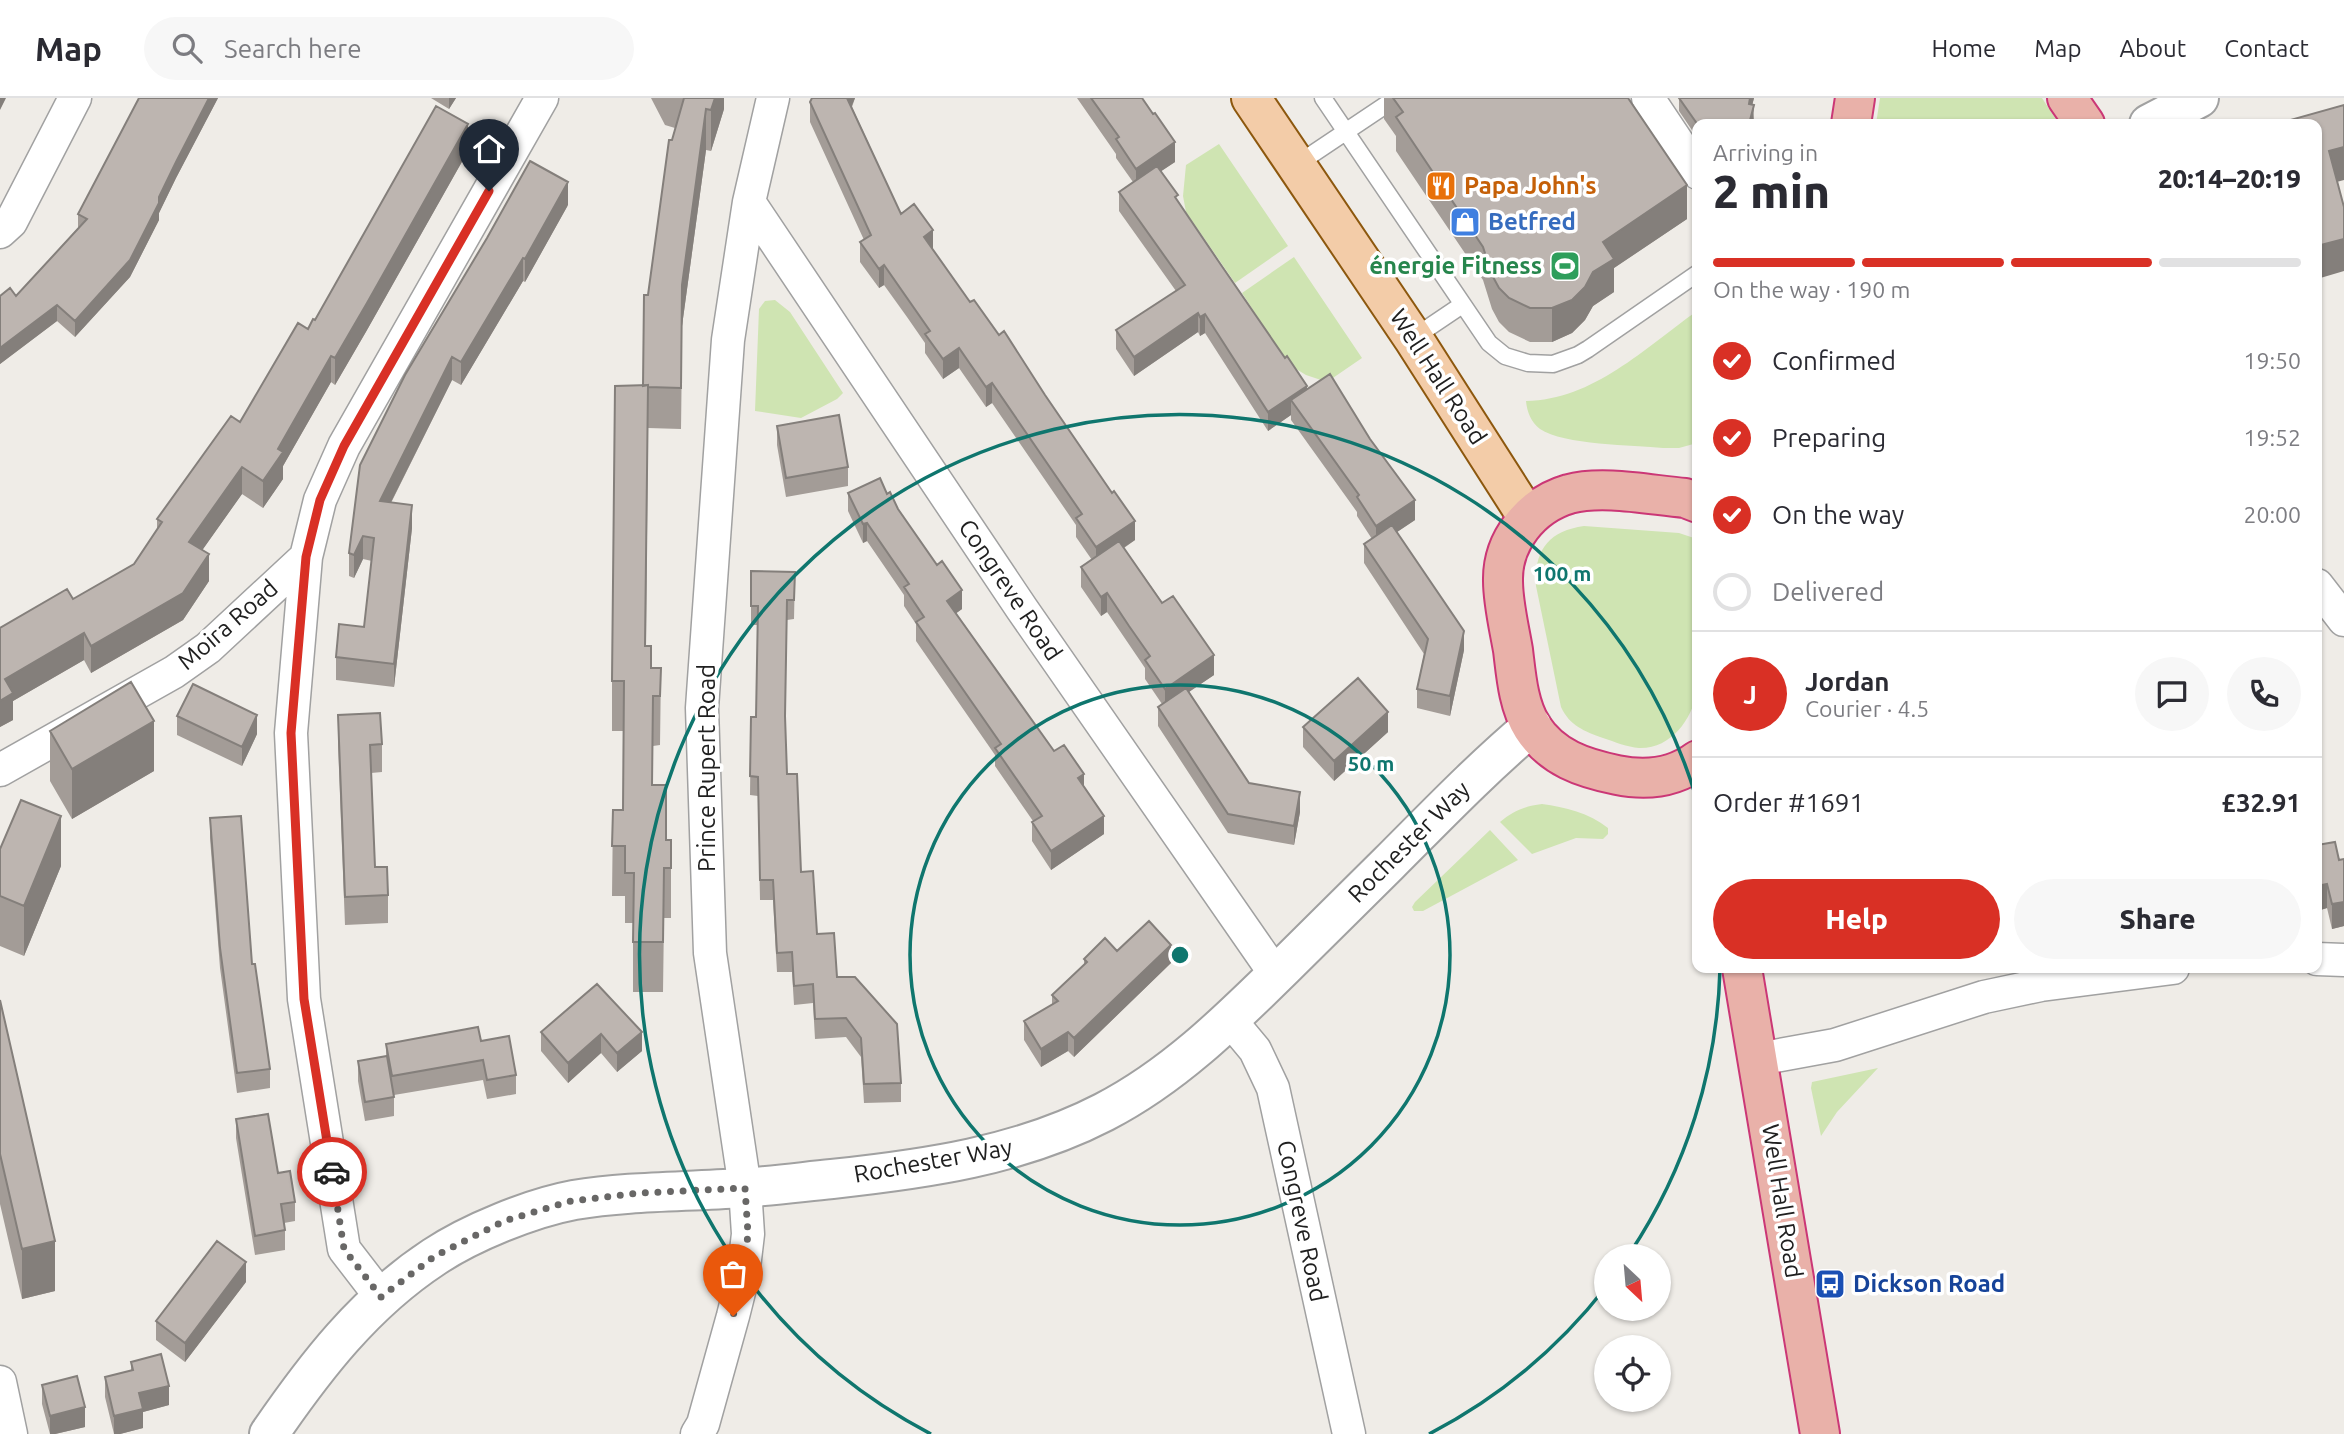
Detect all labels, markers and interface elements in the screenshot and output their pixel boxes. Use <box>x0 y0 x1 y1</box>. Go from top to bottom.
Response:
search box <box>144 17 634 80</box>
icon: search <box>168 29 206 67</box>
text: Map <box>35 30 102 67</box>
text: Search here <box>224 34 362 63</box>
text: Home <box>1931 35 1996 62</box>
text: Map <box>2034 35 2081 62</box>
text: About <box>2119 35 2186 62</box>
text: Contact <box>2224 35 2309 62</box>
pin <box>459 119 519 191</box>
icon: home <box>470 130 508 168</box>
text: Arriving in <box>1713 140 1818 165</box>
text: 20:14–20:19 <box>2158 164 2301 193</box>
text: 2 min <box>1713 165 1830 217</box>
restaurant icon: Papa John's <box>1424 169 1458 203</box>
place label: Papa John's <box>1464 172 1597 199</box>
shop icon: Betfred <box>1448 205 1482 239</box>
place label: Betfred <box>1488 208 1576 235</box>
sports icon: énergie Fitness <box>1548 249 1582 283</box>
place label: énergie Fitness <box>1369 252 1542 279</box>
text: On the way · 190 m <box>1713 277 1910 302</box>
street label: Well Hall Road <box>1385 304 1492 449</box>
icon: check <box>1713 342 1751 380</box>
text: Confirmed <box>1772 346 1896 375</box>
text: 19:50 <box>2243 348 2301 373</box>
icon: check <box>1713 419 1751 457</box>
text: Preparing <box>1772 423 1886 452</box>
text: 19:52 <box>2243 425 2301 450</box>
icon: check <box>1713 496 1751 534</box>
text: On the way <box>1772 500 1904 529</box>
text: 20:00 <box>2243 502 2301 527</box>
street label: Congreve Road <box>953 514 1068 665</box>
text: 100 m <box>1533 561 1591 585</box>
street label: Moira Road <box>172 574 283 675</box>
text: Delivered <box>1772 577 1884 606</box>
button: chat <box>2135 657 2209 731</box>
button: phone <box>2227 657 2301 731</box>
street label: Prince Rupert Road <box>693 664 720 872</box>
text: Jordan <box>1805 667 1890 696</box>
text: J <box>1743 680 1757 709</box>
text: Courier · 4.5 <box>1805 696 1929 721</box>
text: 50 m <box>1348 751 1394 775</box>
street label: Rochester Way <box>1342 775 1475 908</box>
text: Order #1691 <box>1713 788 1864 817</box>
text: £32.91 <box>2221 788 2301 817</box>
button: Help <box>1713 879 2000 959</box>
button: Share <box>2014 879 2301 959</box>
centre of rings <box>1168 943 1192 967</box>
street label: Well Hall Road <box>1757 1122 1808 1280</box>
street label: Rochester Way <box>852 1133 1015 1188</box>
courier <box>297 1137 367 1207</box>
street label: Congreve Road <box>1272 1138 1333 1304</box>
icon: car <box>313 1153 351 1191</box>
pin <box>703 1244 763 1316</box>
north arrow <box>1594 1244 1671 1321</box>
map controls <box>1594 1244 1671 1412</box>
icon: bag <box>714 1255 752 1293</box>
bus stop icon: Dickson Road <box>1813 1267 1847 1301</box>
place label: Dickson Road <box>1853 1270 2005 1297</box>
button: locate <box>1594 1335 1671 1412</box>

